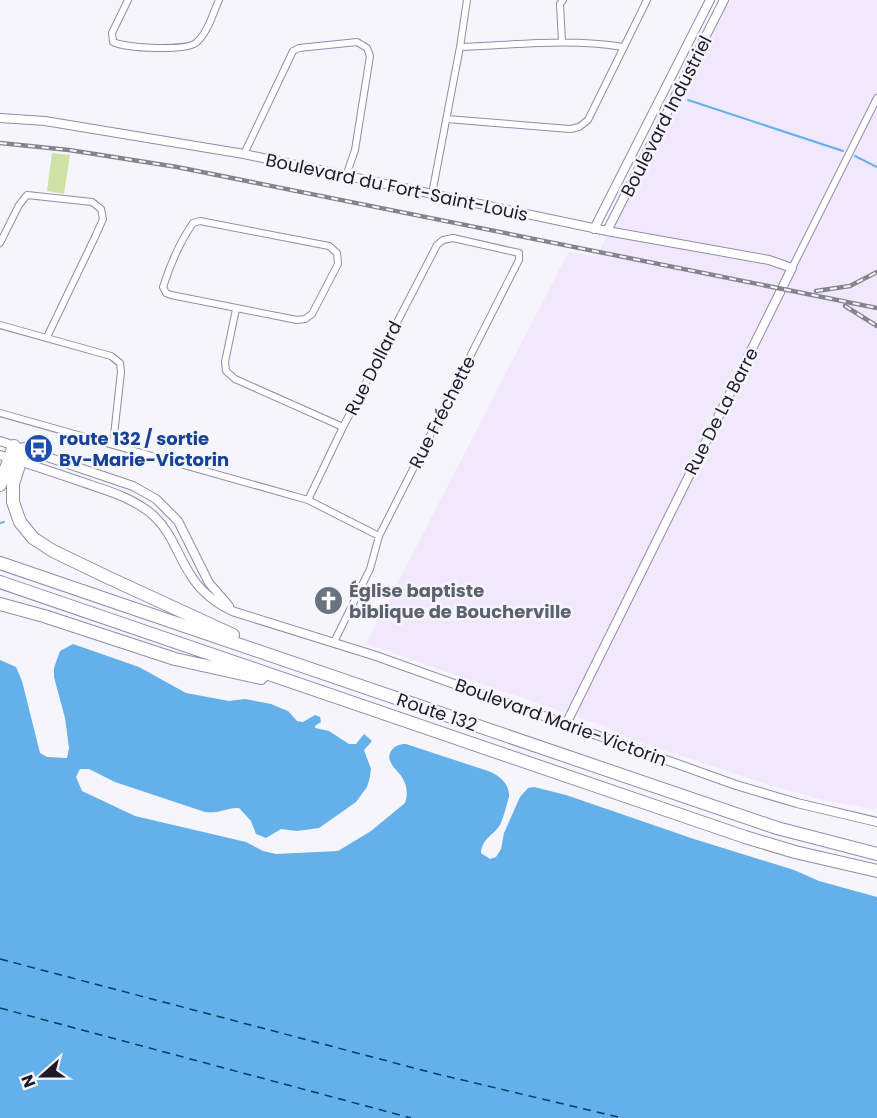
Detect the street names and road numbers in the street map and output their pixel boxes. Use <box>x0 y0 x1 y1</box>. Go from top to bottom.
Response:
street label: Boulevard Industriel <box>614 31 718 201</box>
street label: Boulevard du Fort-Saint-Louis <box>263 147 531 227</box>
street label: Rue Dollard <box>339 317 407 419</box>
street label: Rue De La Barre <box>678 343 764 479</box>
street label: Rue Fréchette <box>403 351 481 473</box>
street label: Boulevard Marie-Victorin <box>452 672 670 772</box>
street label: Route 132 <box>394 687 480 737</box>

